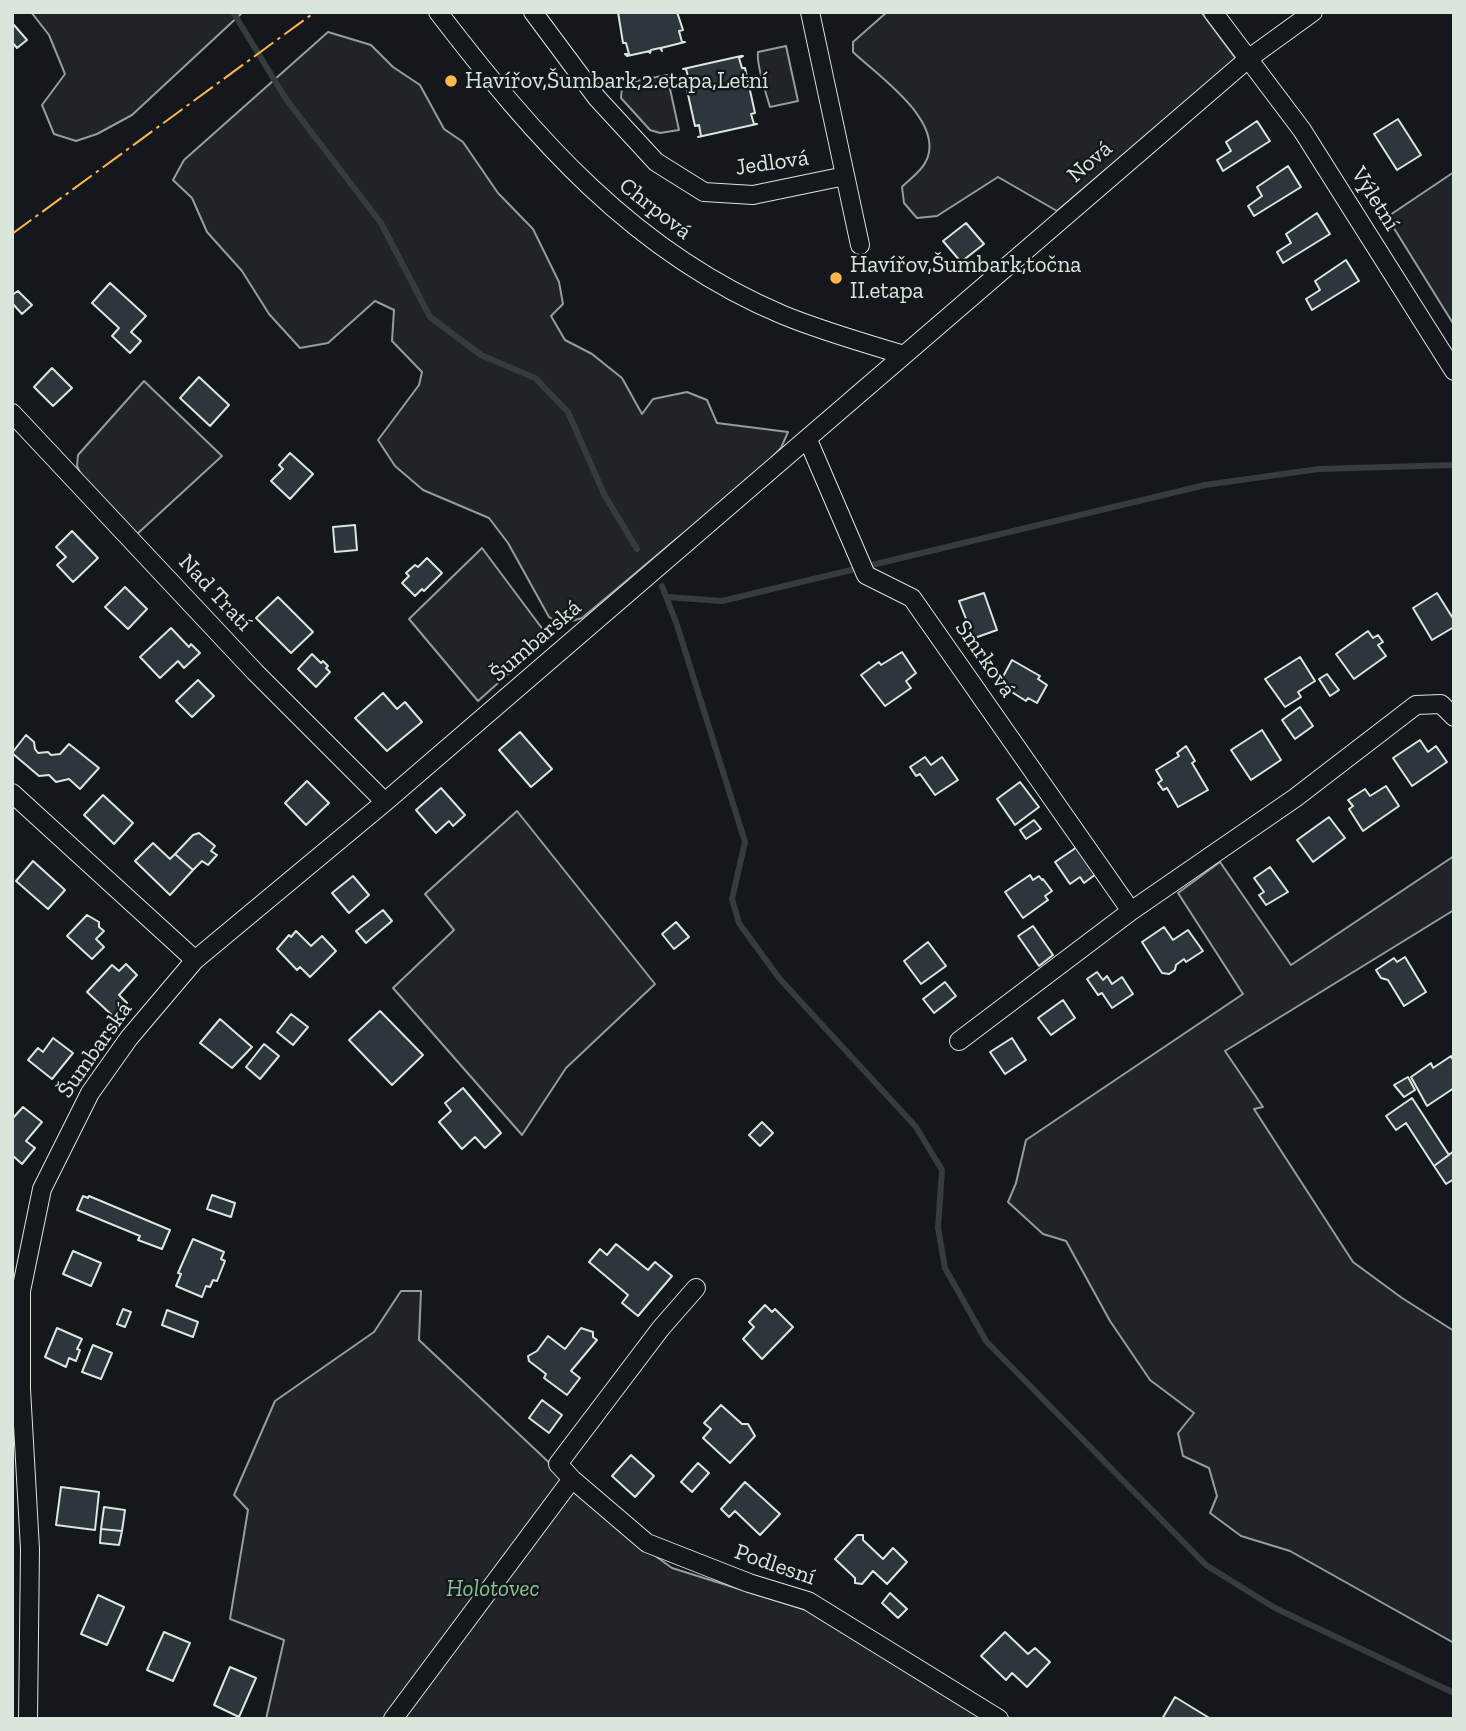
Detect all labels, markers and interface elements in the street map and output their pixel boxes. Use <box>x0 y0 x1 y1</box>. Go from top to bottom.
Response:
place label: Havířov,Šumbark,2.etapa,Letní <box>465 67 768 95</box>
marker: Havířov,Šumbark,2.etapa,Letní <box>443 73 459 89</box>
street label: Nová <box>1062 135 1118 189</box>
street label: Jedlová <box>734 144 810 182</box>
street label: Výletní <box>1345 162 1405 236</box>
street label: Chrpová <box>613 172 697 246</box>
place label: Havířov,Šumbark,točna II.etapa <box>850 251 1081 305</box>
marker: Havířov,Šumbark,točna II.etapa <box>828 270 844 286</box>
street label: Nad Tratí <box>173 549 257 637</box>
street label: Šumbarská <box>485 594 587 688</box>
street label: Smrková <box>949 615 1021 703</box>
street label: Šumbarská <box>52 997 138 1103</box>
street label: Podlesní <box>731 1538 819 1592</box>
park label: Holotovec <box>446 1575 540 1603</box>

